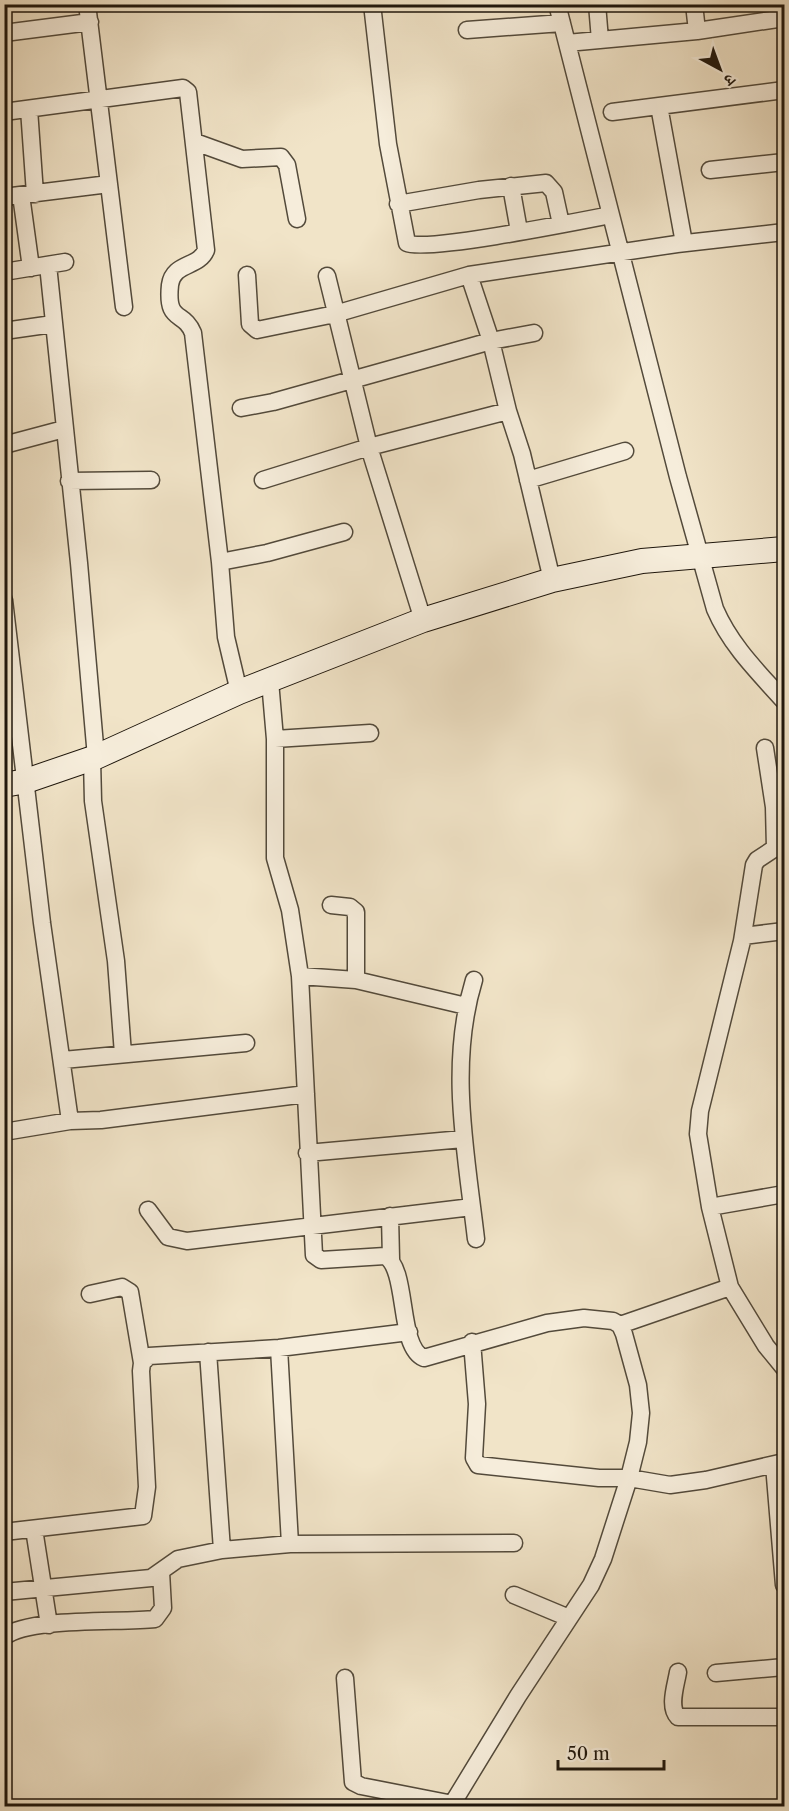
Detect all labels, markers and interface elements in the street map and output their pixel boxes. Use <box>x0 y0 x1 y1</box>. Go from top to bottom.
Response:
north arrow <box>690 39 750 99</box>
text: उ <box>719 69 740 92</box>
scale bar <box>558 1733 664 1771</box>
text: 50 m <box>567 1743 610 1765</box>

